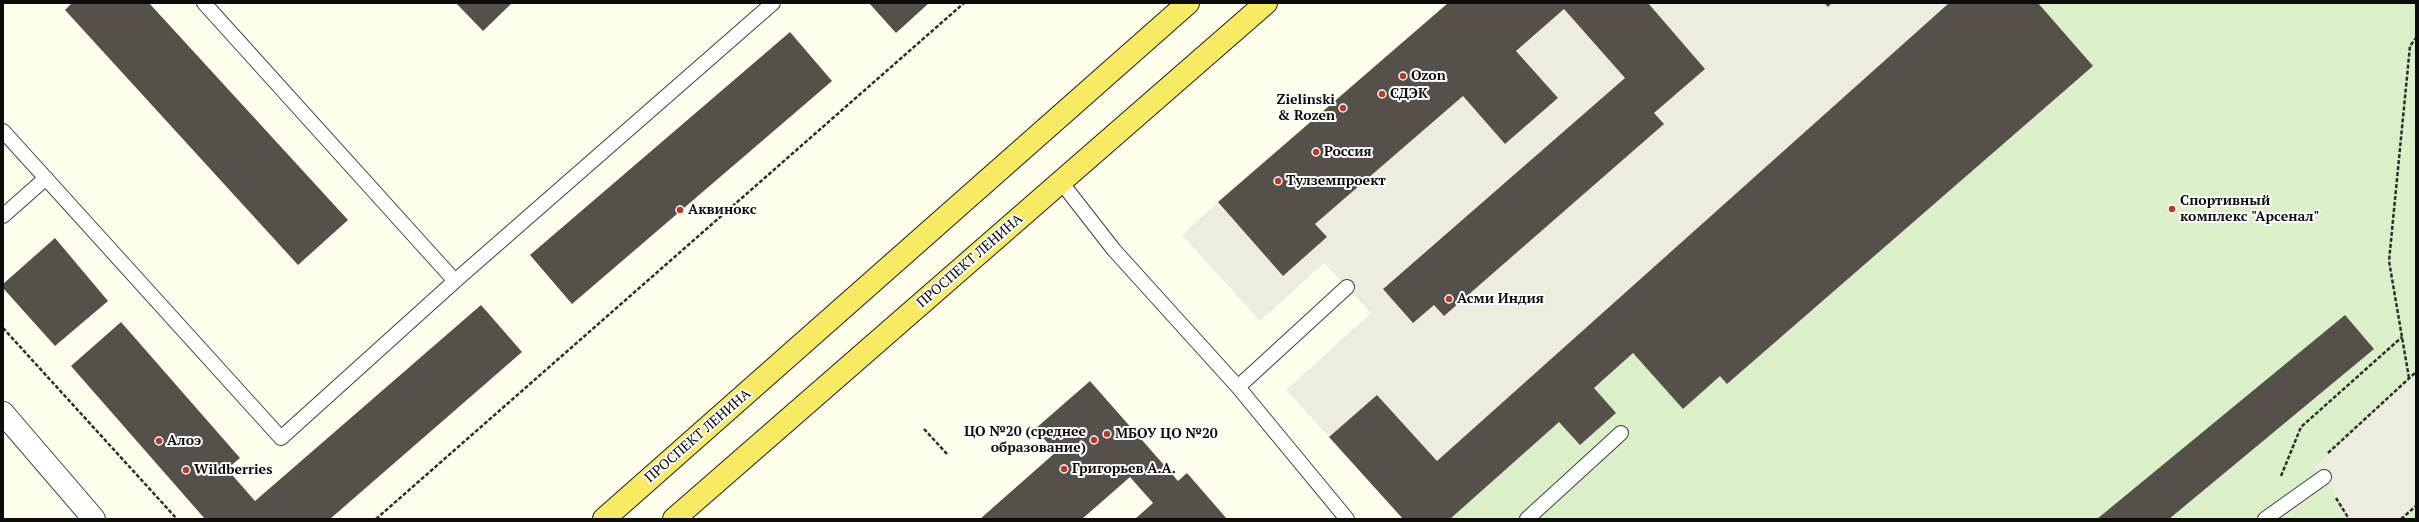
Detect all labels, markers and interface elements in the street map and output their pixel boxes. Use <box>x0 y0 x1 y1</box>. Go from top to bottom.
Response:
place label: Ozon <box>1411 68 1446 84</box>
marker: Ozon <box>1398 71 1408 81</box>
place label: СДЭК <box>1390 86 1428 102</box>
marker: СДЭК <box>1377 89 1387 99</box>
place label: Zielinski & Rozen <box>1277 92 1335 124</box>
marker: Zielinski & Rozen <box>1338 103 1348 113</box>
place label: Россия <box>1324 144 1372 160</box>
marker: Россия <box>1311 147 1321 157</box>
place label: Тулземпроект <box>1286 173 1386 189</box>
marker: Тулземпроект <box>1273 176 1283 186</box>
place label: Спортивный комплекс "Арсенал" <box>2180 193 2319 226</box>
place label: Аквинокс <box>688 202 756 218</box>
marker: Спортивный комплекс "Арсенал" <box>2167 204 2177 214</box>
marker: Аквинокс <box>675 205 685 215</box>
street label: ПРОСПЕКТ ЛЕНИНА <box>914 211 1026 311</box>
place label: Асми Индия <box>1457 291 1544 307</box>
marker: Асми Индия <box>1444 294 1454 304</box>
street label: ПРОСПЕКТ ЛЕНИНА <box>642 386 754 486</box>
place label: ЦО №20 (среднее образование) <box>964 424 1086 456</box>
place label: МБОУ ЦО №20 <box>1115 426 1218 442</box>
marker: МБОУ ЦО №20 <box>1102 429 1112 439</box>
place label: Алоэ <box>167 433 201 449</box>
marker: ЦО №20 (среднее образование) <box>1089 435 1099 445</box>
marker: Алоэ <box>154 436 164 446</box>
place label: Григорьев А.А. <box>1072 461 1176 477</box>
place label: Wildberries <box>194 462 272 478</box>
marker: Григорьев А.А. <box>1059 464 1069 474</box>
marker: Wildberries <box>181 465 191 475</box>

